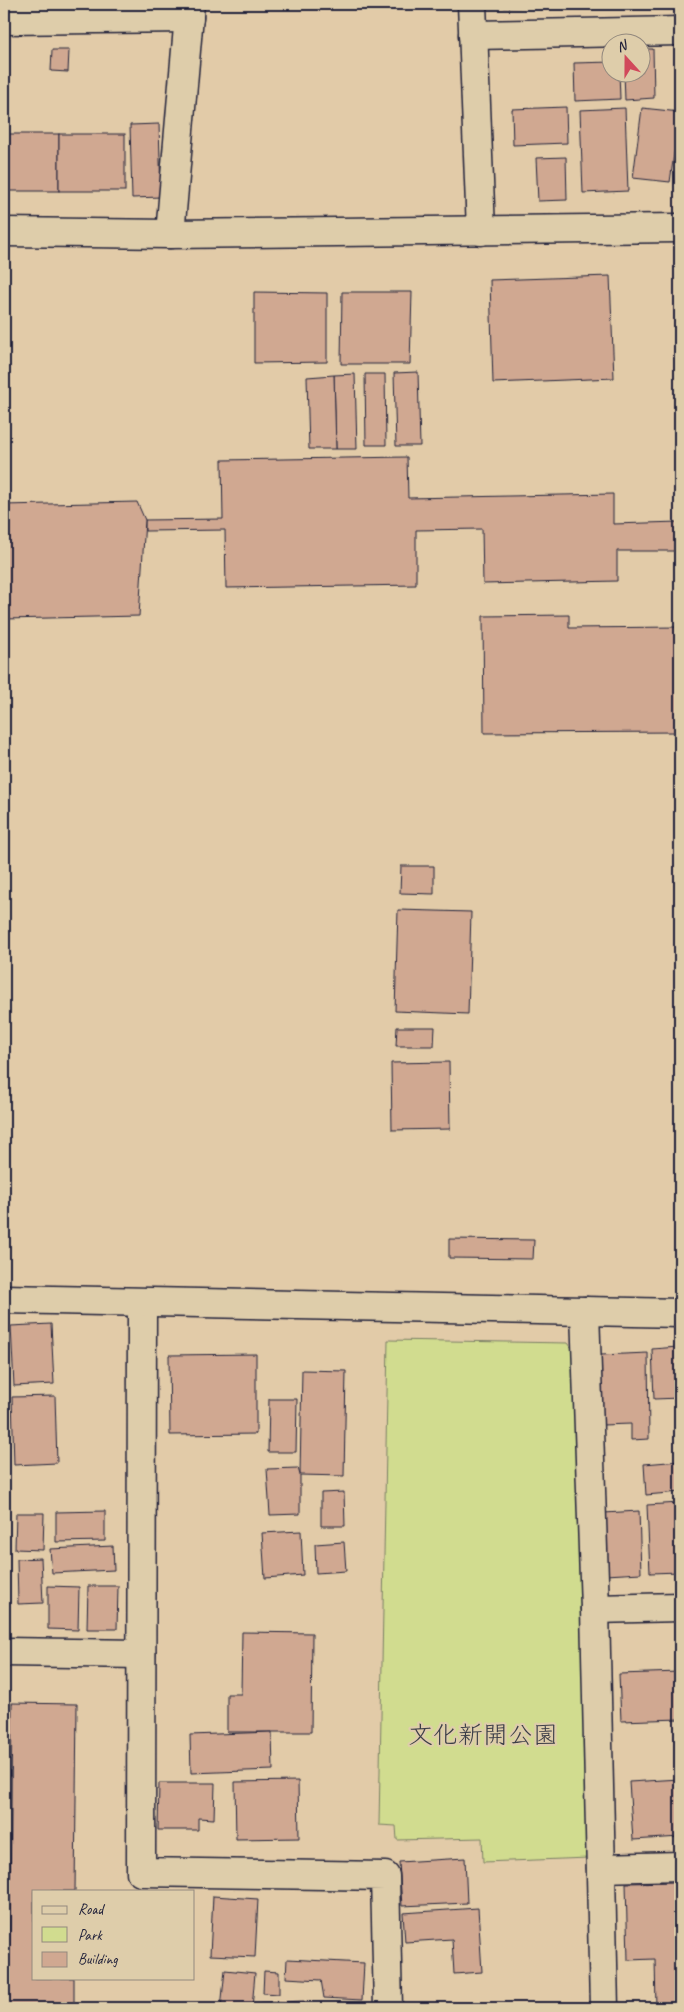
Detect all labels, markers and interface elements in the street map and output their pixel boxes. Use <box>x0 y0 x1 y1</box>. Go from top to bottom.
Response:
north arrow <box>602 32 652 82</box>
text: N <box>614 36 631 56</box>
park label: 文化新開公園 <box>408 1719 558 1751</box>
legend <box>32 1890 195 1980</box>
text: Road <box>78 1900 105 1919</box>
text: Park <box>78 1926 103 1945</box>
text: Building <box>78 1950 118 1969</box>

